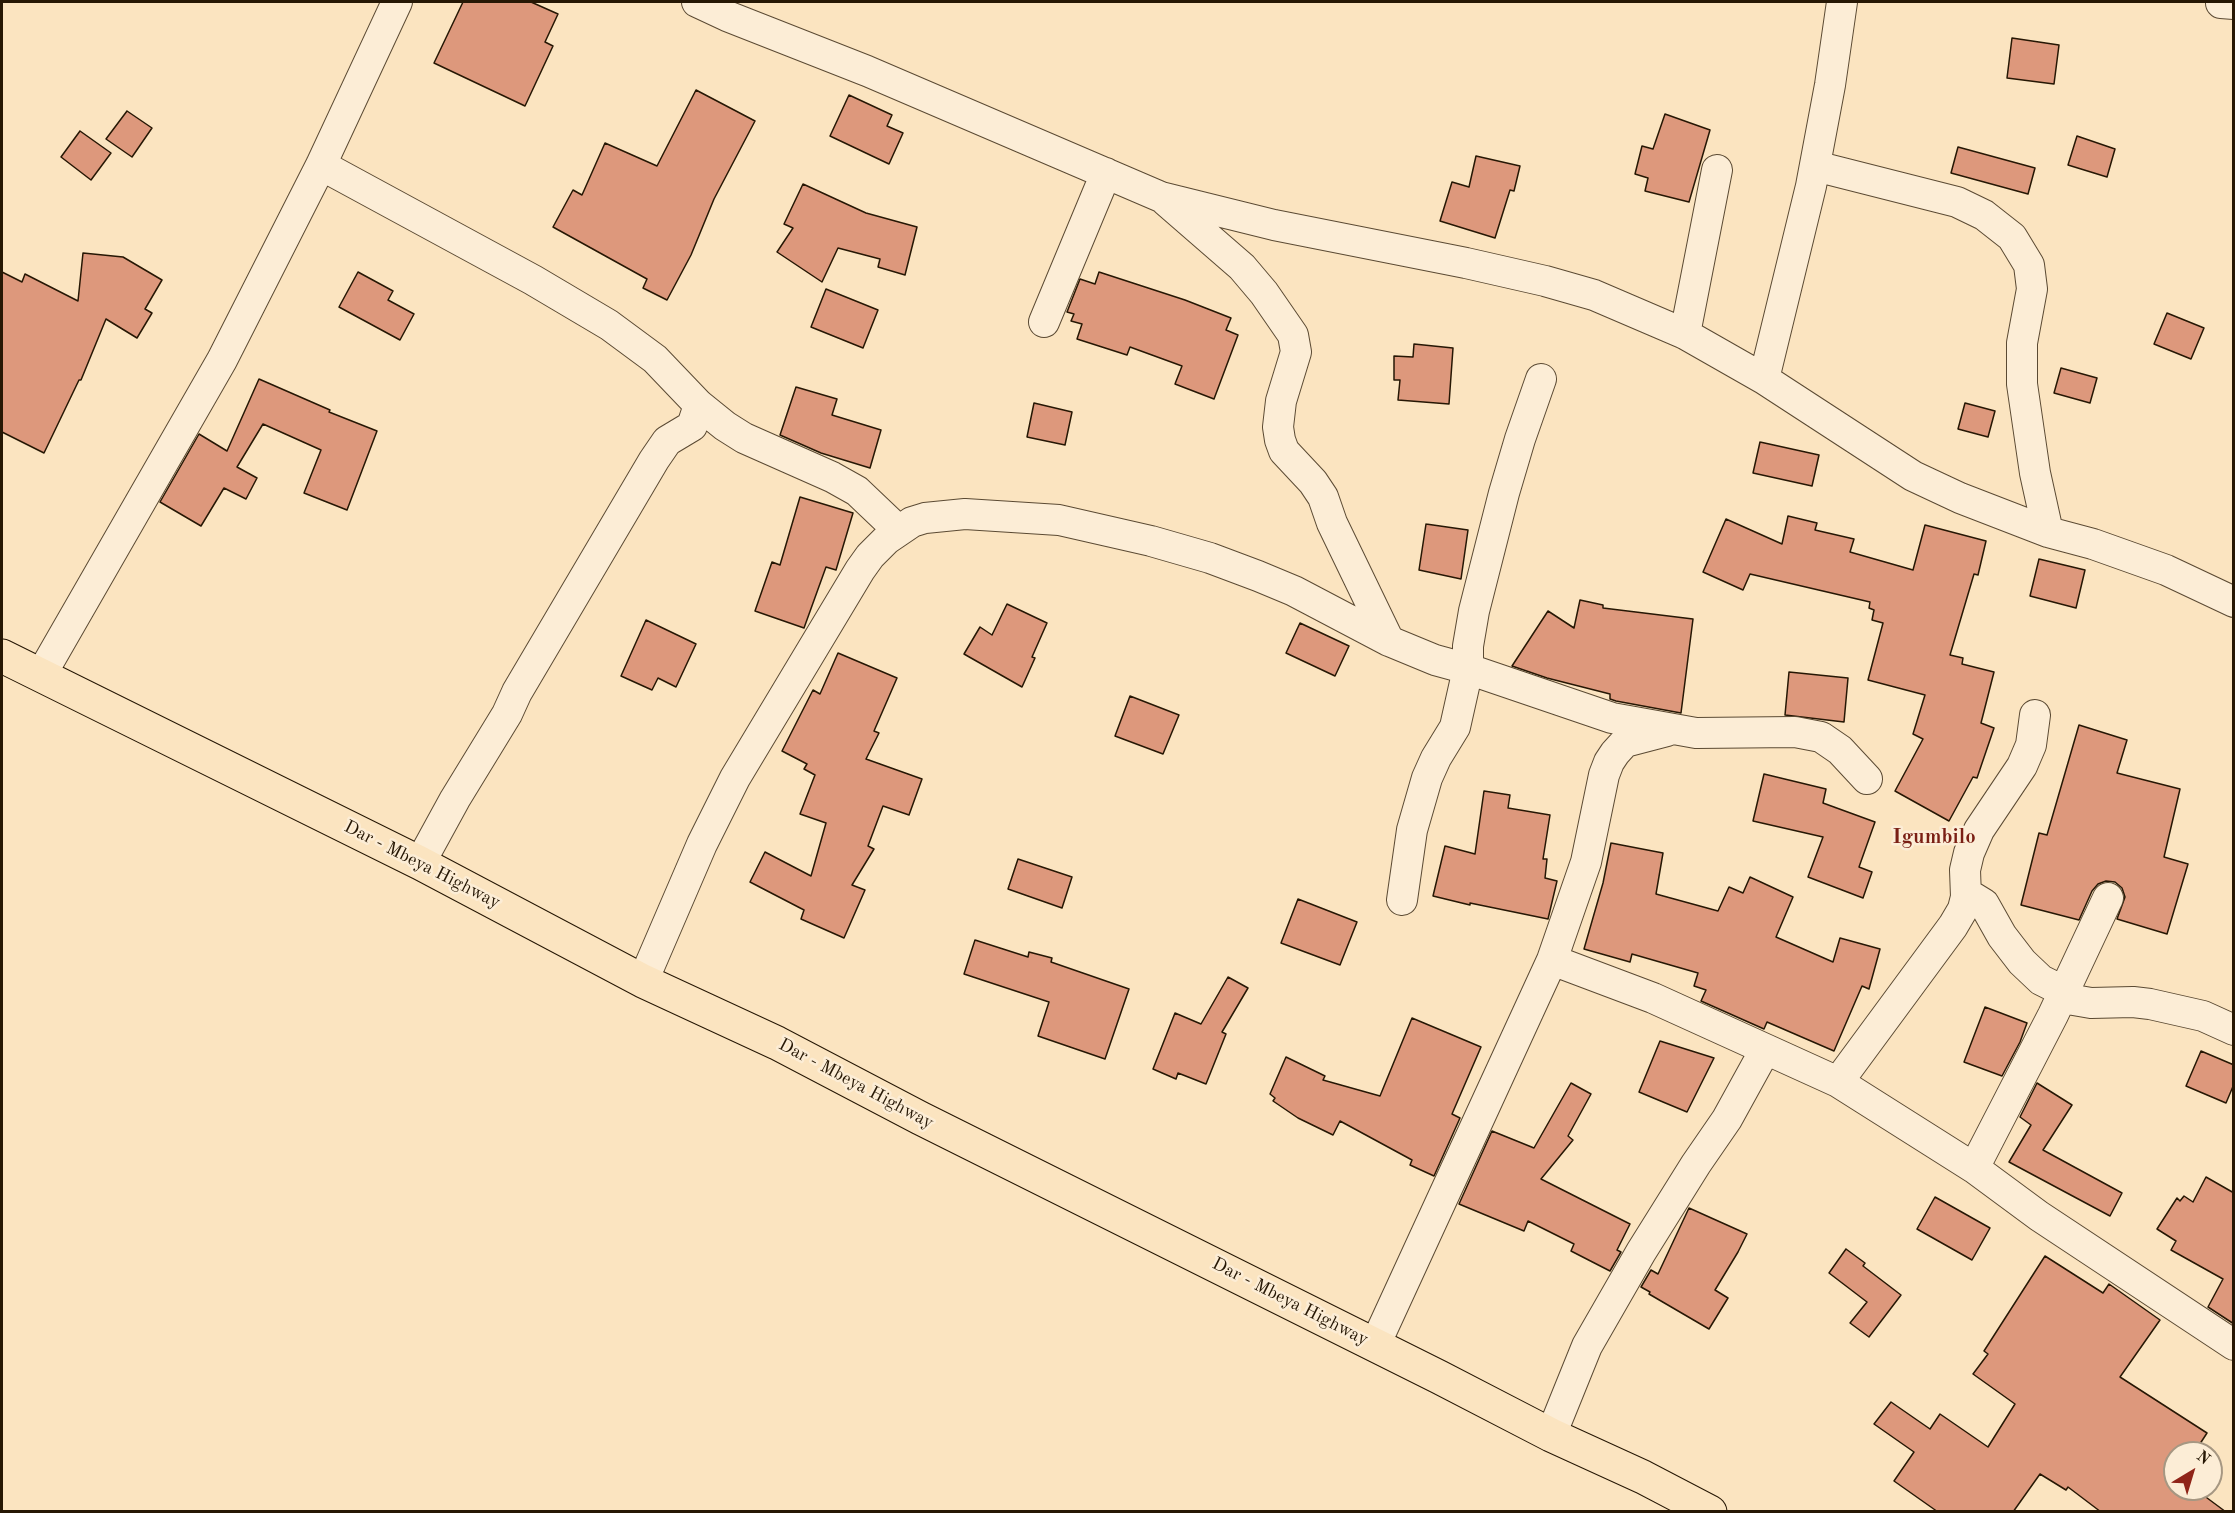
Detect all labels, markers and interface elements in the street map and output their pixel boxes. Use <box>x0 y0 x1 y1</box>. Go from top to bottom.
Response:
street label: Dar - Mbeya Highway <box>340 816 504 914</box>
district label: Igumbilo <box>1892 824 1976 850</box>
street label: Dar - Mbeya Highway <box>775 1034 937 1134</box>
street label: Dar - Mbeya Highway <box>1208 1253 1372 1351</box>
north arrow <box>2163 1441 2223 1501</box>
text: N <box>2193 1448 2213 1468</box>

